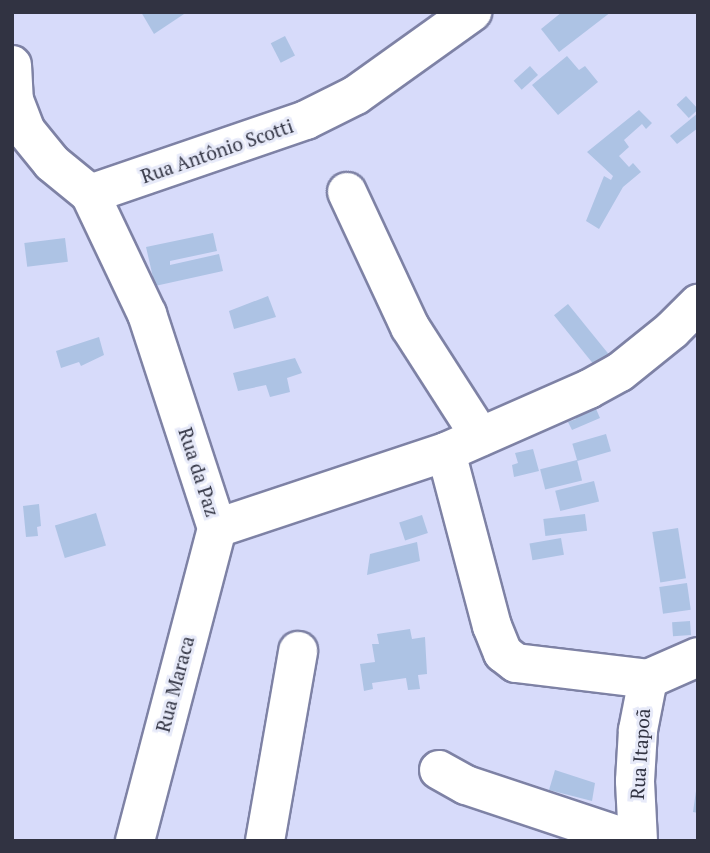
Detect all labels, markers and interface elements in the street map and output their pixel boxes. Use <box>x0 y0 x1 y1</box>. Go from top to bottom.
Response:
street label: Rua Antônio Scotti <box>138 114 296 188</box>
street label: Rua da Paz <box>174 425 224 519</box>
street label: Rua Maraca <box>151 633 199 735</box>
street label: Rua Itapoã <box>625 708 655 800</box>

